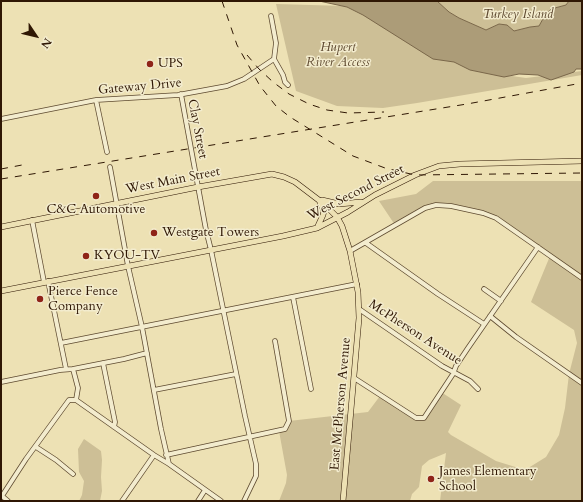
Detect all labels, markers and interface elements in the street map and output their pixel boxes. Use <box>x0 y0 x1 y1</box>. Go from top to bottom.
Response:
park label: Turkey Island <box>483 7 553 23</box>
north arrow <box>16 16 56 56</box>
text: N <box>37 35 55 51</box>
park label: Hupert River Access <box>306 40 370 71</box>
place label: UPS <box>158 56 183 72</box>
marker: UPS <box>145 59 155 69</box>
street label: Gateway Drive <box>98 76 182 98</box>
street label: Clay Street <box>184 98 210 160</box>
street label: West Second Street <box>305 162 407 224</box>
street label: West Main Street <box>124 164 222 198</box>
marker: C&C Automotive <box>91 191 101 201</box>
place label: C&C Automotive <box>47 202 145 218</box>
place label: Westgate Towers <box>162 225 259 241</box>
marker: Westgate Towers <box>149 228 159 238</box>
place label: KYOU-TV <box>94 248 160 264</box>
marker: KYOU-TV <box>81 251 91 261</box>
place label: Pierce Fence Company <box>48 284 118 315</box>
marker: Pierce Fence Company <box>35 294 45 304</box>
street label: McPherson Avenue <box>365 297 465 369</box>
street label: East McPherson Avenue <box>327 337 355 471</box>
place label: James Elementary School <box>439 464 537 495</box>
marker: James Elementary School <box>426 474 436 484</box>

